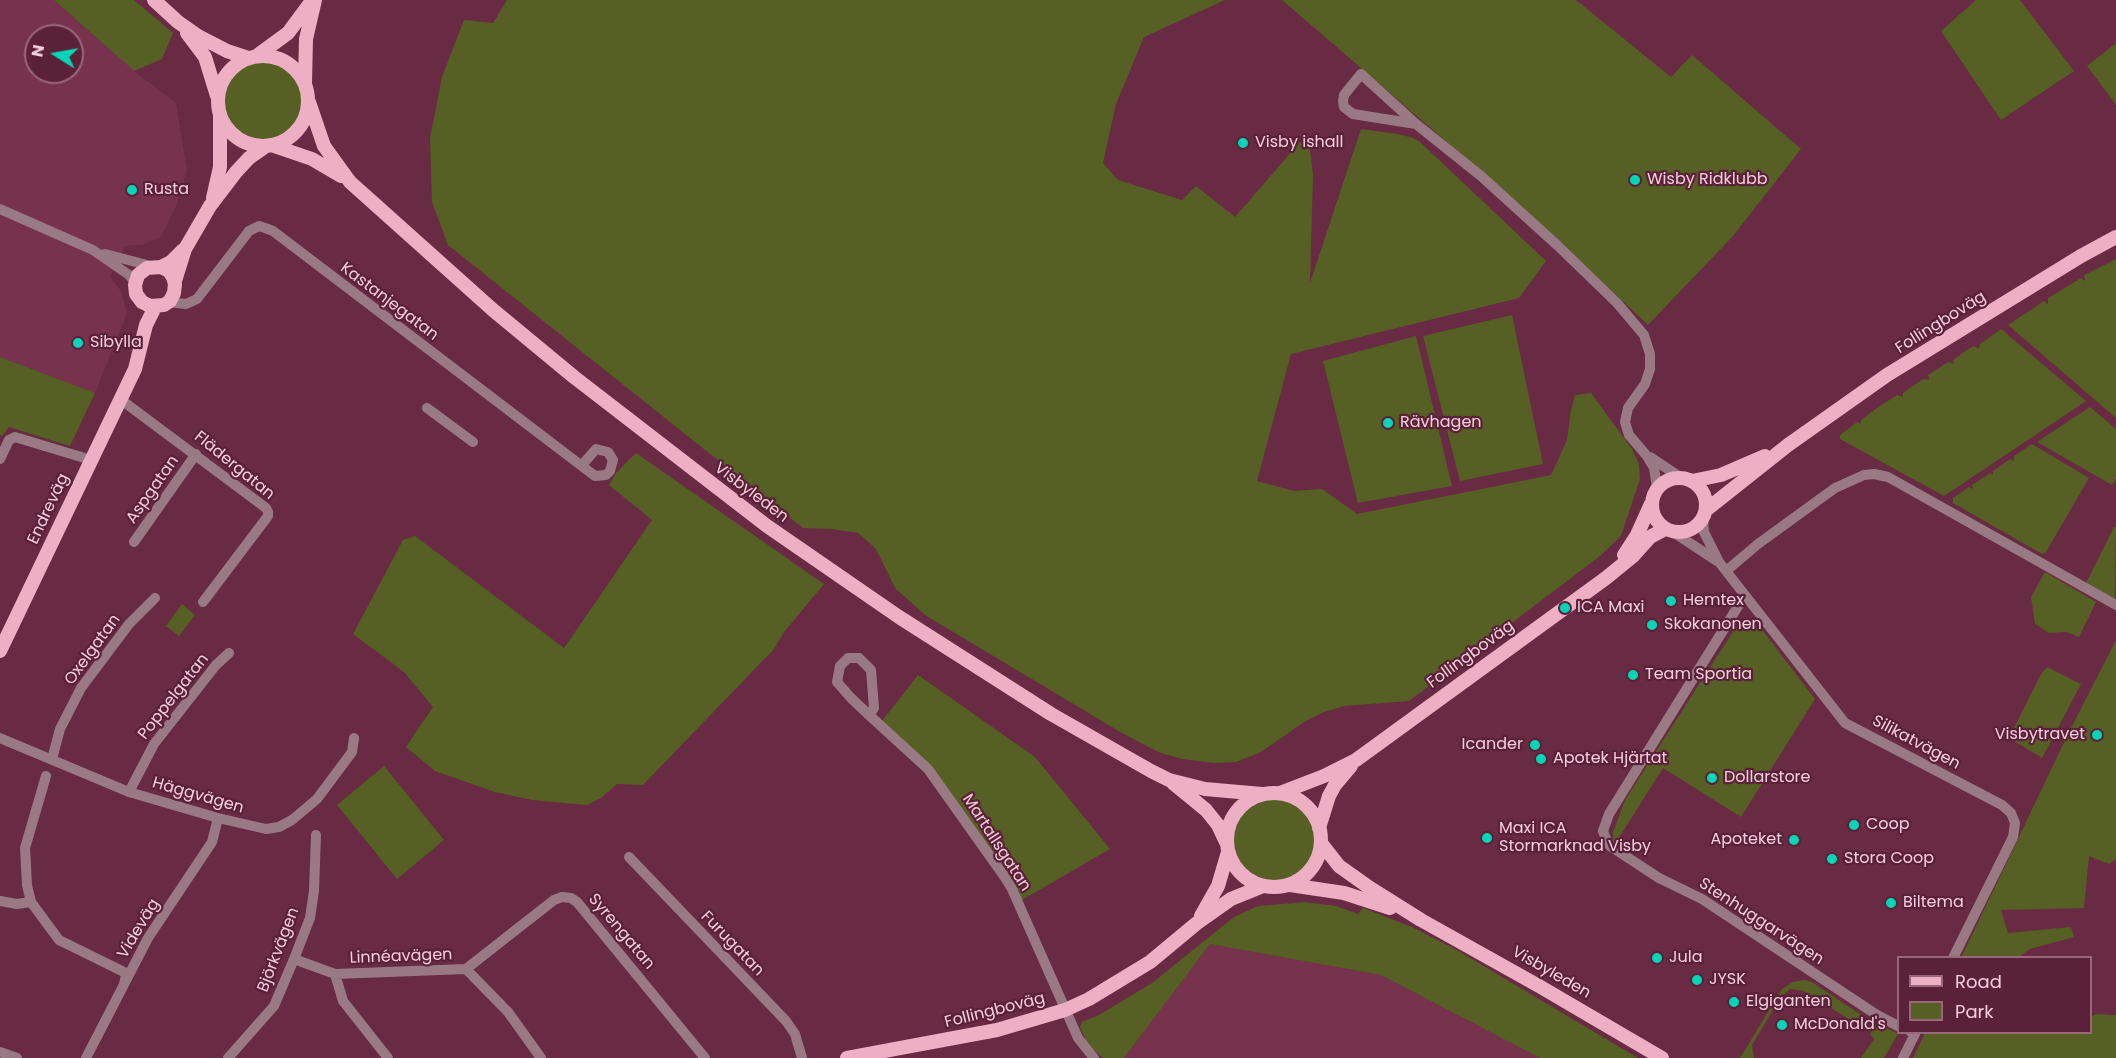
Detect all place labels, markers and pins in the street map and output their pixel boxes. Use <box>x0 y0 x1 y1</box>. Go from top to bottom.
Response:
place label: Visby ishall <box>1255 133 1343 153</box>
marker: Visby ishall <box>1236 136 1250 150</box>
place label: Wisby Ridklubb <box>1647 170 1768 190</box>
marker: Wisby Ridklubb <box>1628 173 1642 187</box>
place label: Rusta <box>144 180 189 200</box>
marker: Rusta <box>125 183 139 197</box>
place label: Sibylla <box>90 333 142 353</box>
marker: Sibylla <box>71 336 85 350</box>
place label: Rävhagen <box>1400 413 1482 433</box>
marker: Rävhagen <box>1381 416 1395 430</box>
place label: Hemtex <box>1683 591 1744 611</box>
marker: Hemtex <box>1664 594 1678 608</box>
place label: ICA Maxi <box>1577 598 1645 618</box>
marker: ICA Maxi <box>1558 601 1572 615</box>
place label: Skokanonen <box>1664 615 1762 635</box>
marker: Skokanonen <box>1645 618 1659 632</box>
place label: Team Sportia <box>1645 665 1752 685</box>
marker: Team Sportia <box>1626 668 1640 682</box>
place label: Visbytravet <box>1995 725 2085 745</box>
marker: Visbytravet <box>2090 728 2104 742</box>
place label: Icander <box>1462 735 1523 755</box>
marker: Icander <box>1528 738 1542 752</box>
place label: Apotek Hjärtat <box>1553 749 1667 769</box>
marker: Apotek Hjärtat <box>1534 752 1548 766</box>
place label: Dollarstore <box>1724 768 1811 788</box>
marker: Dollarstore <box>1705 771 1719 785</box>
place label: Coop <box>1866 815 1910 835</box>
marker: Coop <box>1847 818 1861 832</box>
place label: Maxi ICA Stormarknad Visby <box>1499 819 1651 857</box>
place label: Apoteket <box>1710 830 1782 850</box>
marker: Maxi ICA Stormarknad Visby <box>1480 831 1494 845</box>
marker: Apoteket <box>1787 833 1801 847</box>
place label: Stora Coop <box>1844 849 1934 869</box>
marker: Stora Coop <box>1825 852 1839 866</box>
place label: Biltema <box>1903 893 1964 913</box>
marker: Biltema <box>1884 896 1898 910</box>
place label: Jula <box>1669 948 1702 968</box>
marker: Jula <box>1650 951 1664 965</box>
place label: JYSK <box>1709 970 1746 990</box>
marker: JYSK <box>1690 973 1704 987</box>
place label: Elgiganten <box>1746 992 1831 1012</box>
marker: Elgiganten <box>1727 995 1741 1009</box>
place label: McDonald's <box>1794 1015 1886 1035</box>
marker: McDonald's <box>1775 1018 1789 1032</box>

